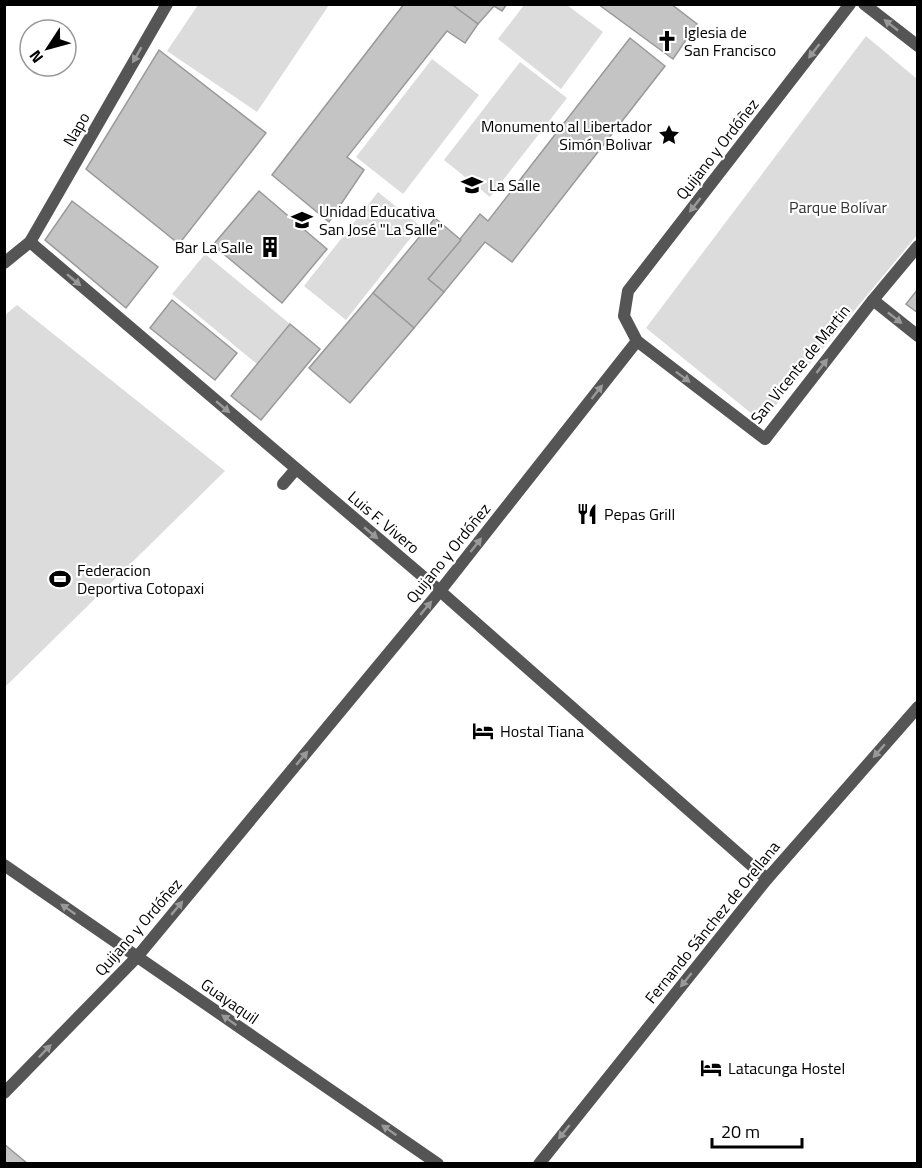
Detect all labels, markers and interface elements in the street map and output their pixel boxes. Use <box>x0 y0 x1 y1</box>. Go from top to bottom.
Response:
north arrow <box>18 18 78 78</box>
one-way arrow <box>883 19 899 32</box>
place label: Iglesia de San Francisco <box>684 20 776 62</box>
church icon: Iglesia de San Francisco <box>655 29 679 53</box>
one-way arrow <box>808 42 820 58</box>
text: N <box>23 45 49 68</box>
one-way arrow <box>132 47 143 63</box>
street label: Quijano y Ordóñez <box>670 93 764 205</box>
street label: Napo <box>57 108 95 150</box>
place label: Monumento al Libertador Simón Bolivar <box>481 114 652 156</box>
place icon: Monumento al Libertador Simón Bolivar <box>657 123 681 147</box>
school or university icon: La Salle <box>460 173 484 197</box>
place label: La Salle <box>489 173 540 197</box>
park label: Parque Bolívar <box>789 195 887 219</box>
one-way arrow <box>688 197 701 213</box>
place label: Unidad Educativa San José "La Salle" <box>319 199 443 241</box>
school or university icon: Unidad Educativa San José "La Salle" <box>290 208 314 232</box>
place label: Bar La Salle <box>175 235 253 259</box>
building icon: Bar La Salle <box>258 235 282 259</box>
one-way arrow <box>66 273 81 286</box>
street label: San Vicente de Martin <box>744 299 856 429</box>
one-way arrow <box>887 311 903 324</box>
one-way arrow <box>815 358 827 373</box>
one-way arrow <box>676 370 691 382</box>
one-way arrow <box>591 384 603 399</box>
one-way arrow <box>215 400 231 413</box>
street label: Luis F. Vivero <box>343 485 425 559</box>
street label: Quijano y Ordóñez <box>400 498 496 608</box>
restaurant icon: Pepas Grill <box>575 502 599 526</box>
place label: Pepas Grill <box>604 502 675 526</box>
one-way arrow <box>363 526 379 539</box>
one-way arrow <box>470 537 483 553</box>
place label: Federacion Deportiva Cotopaxi <box>77 558 204 600</box>
sports icon: Federacion Deportiva Cotopaxi <box>48 567 72 591</box>
one-way arrow <box>419 600 432 615</box>
hotel icon: Hostal Tiana <box>471 719 495 743</box>
place label: Hostal Tiana <box>500 719 584 743</box>
one-way arrow <box>872 743 886 758</box>
one-way arrow <box>295 750 308 766</box>
street label: Fernando Sánchez de Orellana <box>639 835 785 1009</box>
street label: Quijano y Ordóñez <box>89 873 187 981</box>
one-way arrow <box>171 900 184 916</box>
one-way arrow <box>61 903 77 915</box>
street label: Guayaquil <box>196 972 264 1030</box>
one-way arrow <box>679 972 692 988</box>
one-way arrow <box>221 1014 237 1026</box>
one-way arrow <box>38 1045 52 1059</box>
hotel icon: Latacunga Hostel <box>699 1056 723 1080</box>
place label: Latacunga Hostel <box>728 1056 845 1080</box>
scale bar <box>712 1111 802 1149</box>
text: 20 m <box>721 1118 760 1145</box>
one-way arrow <box>382 1124 398 1136</box>
one-way arrow <box>557 1124 570 1140</box>

